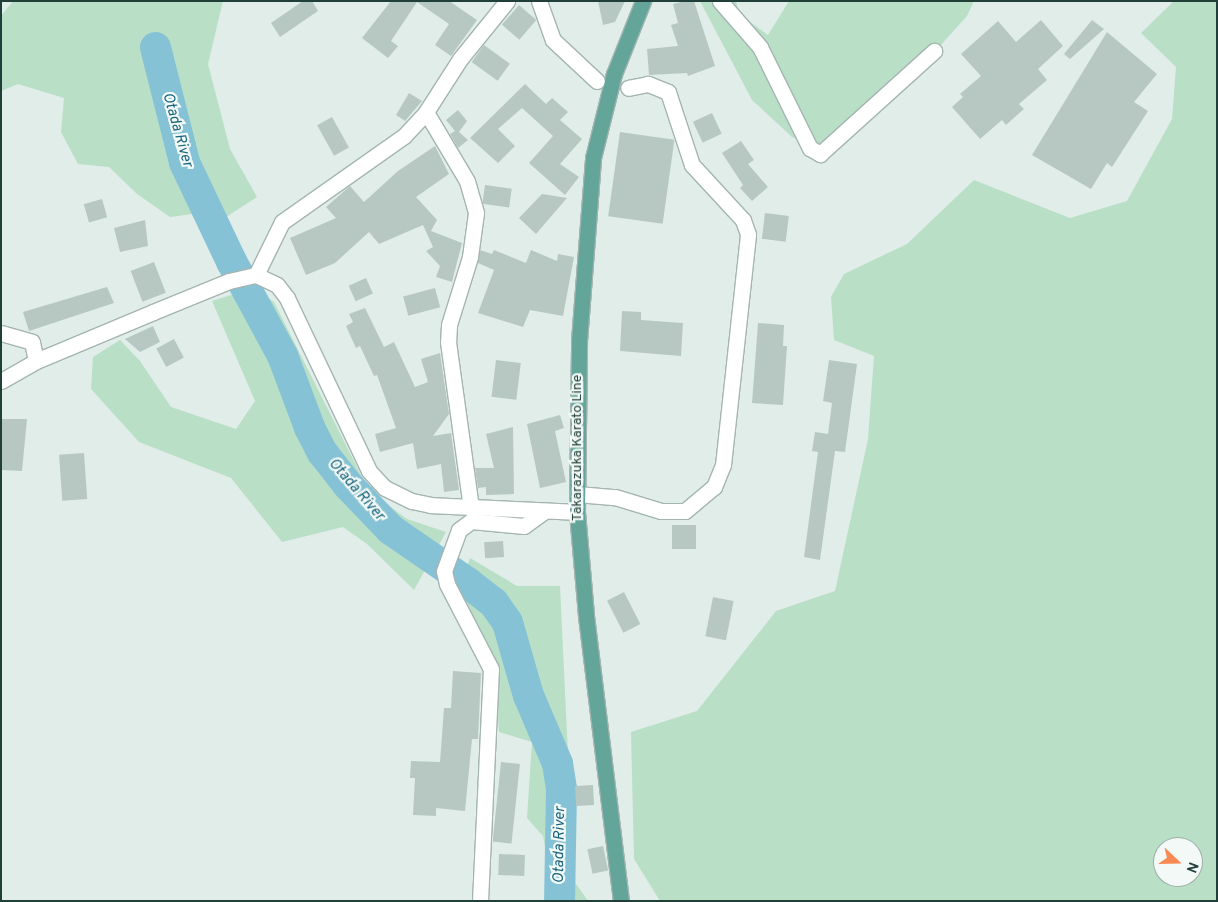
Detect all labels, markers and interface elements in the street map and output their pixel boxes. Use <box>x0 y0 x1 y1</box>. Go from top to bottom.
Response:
water label: Otada River <box>158 91 196 169</box>
street label: Takarazuka Karato Line <box>570 375 586 521</box>
water label: Otada River <box>324 455 388 525</box>
water label: Otada River <box>550 807 570 883</box>
north arrow <box>1153 837 1203 887</box>
text: N <box>1182 859 1201 875</box>

